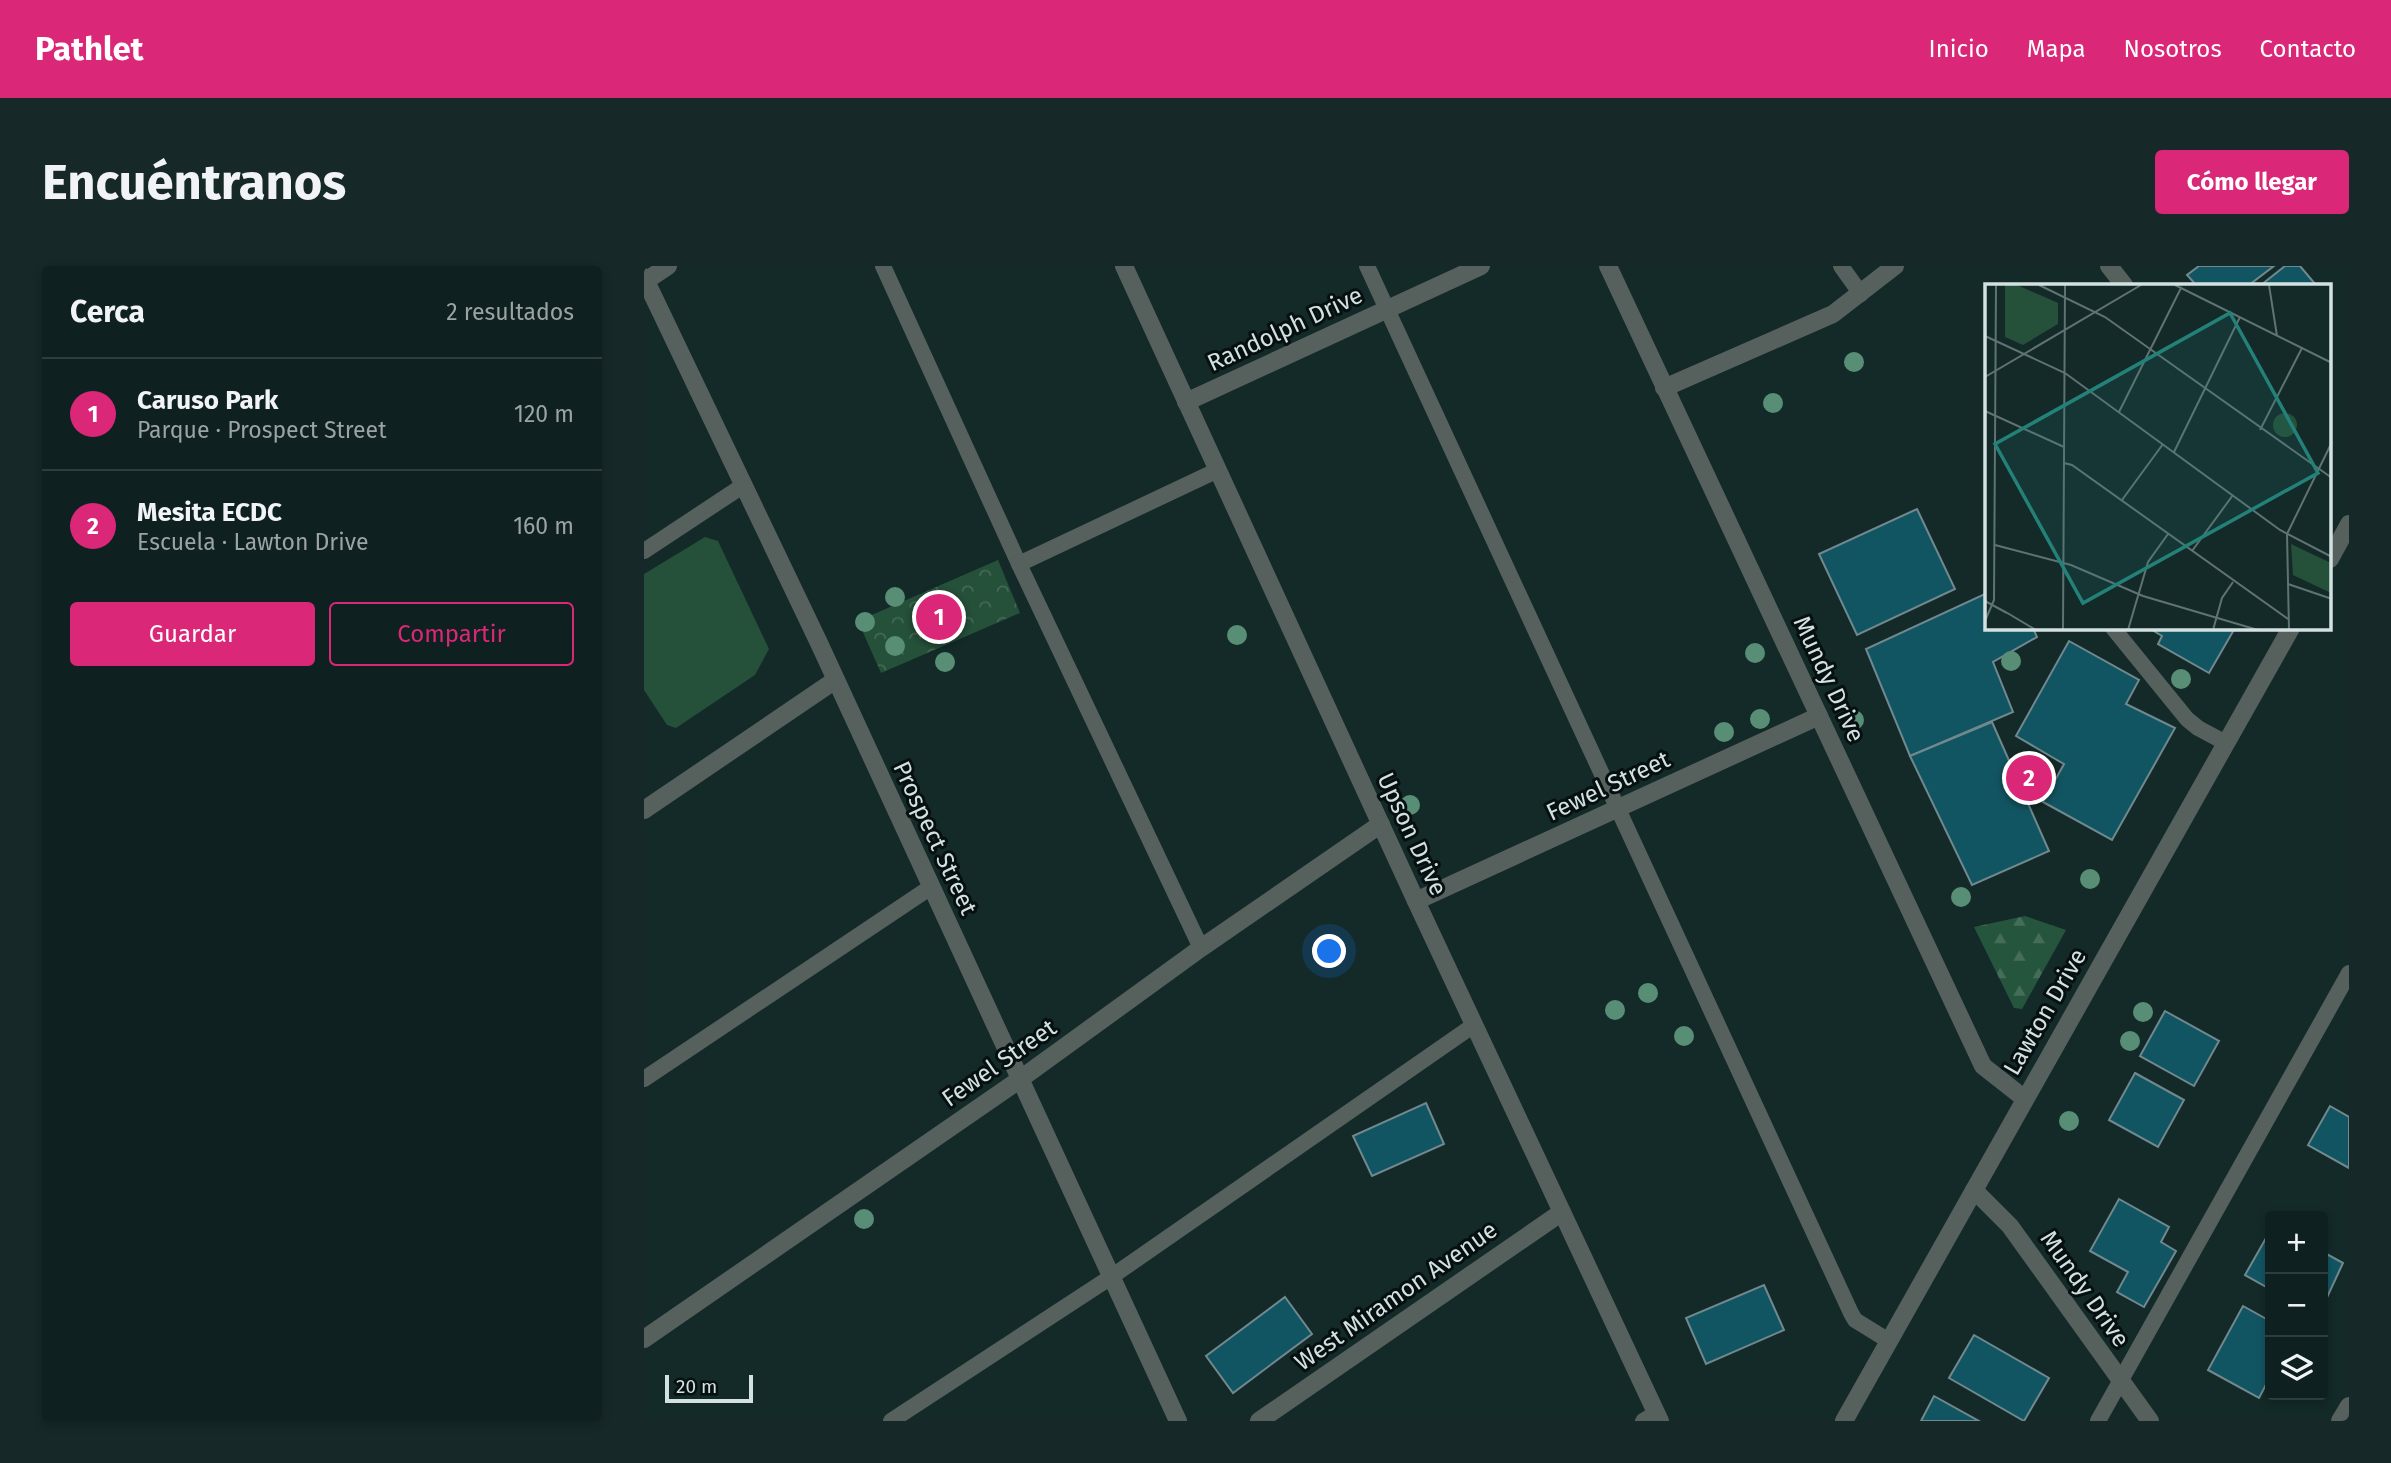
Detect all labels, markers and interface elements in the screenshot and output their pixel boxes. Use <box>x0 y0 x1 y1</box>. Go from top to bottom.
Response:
text: Pathlet <box>35 29 144 69</box>
text: Inicio <box>1929 35 1989 63</box>
text: Mapa <box>2027 35 2086 63</box>
text: Nosotros <box>2124 35 2222 63</box>
text: Contacto <box>2260 35 2356 63</box>
button: Cómo llegar <box>2155 150 2349 214</box>
text: Encuéntranos <box>42 153 346 212</box>
street label: Randolph Drive <box>1203 281 1367 377</box>
inset map <box>1985 284 2332 630</box>
text: Cerca <box>70 294 145 330</box>
text: 2 resultados <box>446 298 574 326</box>
text: Caruso Park <box>137 385 278 416</box>
text: 1 <box>88 400 98 428</box>
text: 120 m <box>514 400 574 428</box>
text: Parque · Prospect Street <box>137 416 386 444</box>
text: Mesita ECDC <box>137 497 282 528</box>
text: 2 <box>87 512 99 540</box>
text: 160 m <box>513 512 574 540</box>
text: Escuela · Lawton Drive <box>137 528 368 556</box>
pin: 1 <box>916 591 962 643</box>
button: Guardar <box>70 602 315 666</box>
button: Compartir <box>329 602 574 666</box>
street label: Mundy Drive <box>1788 612 1870 746</box>
street label: Fewel Street <box>1542 745 1674 827</box>
pin: 2 <box>2006 752 2052 804</box>
street label: Prospect Street <box>887 757 983 920</box>
street label: Upson Drive <box>1371 768 1453 900</box>
your location <box>1312 934 1346 968</box>
street label: Lawton Drive <box>1998 944 2092 1080</box>
street label: Fewel Street <box>937 1013 1062 1113</box>
map controls <box>2265 1211 2328 1400</box>
button: + <box>2265 1211 2328 1274</box>
street label: West Miramon Avenue <box>1289 1216 1503 1376</box>
street label: Mundy Drive <box>2035 1225 2135 1353</box>
button: − <box>2265 1274 2328 1337</box>
button: layers <box>2265 1337 2328 1400</box>
scale bar <box>665 1372 752 1404</box>
text: 20 m <box>676 1375 717 1398</box>

